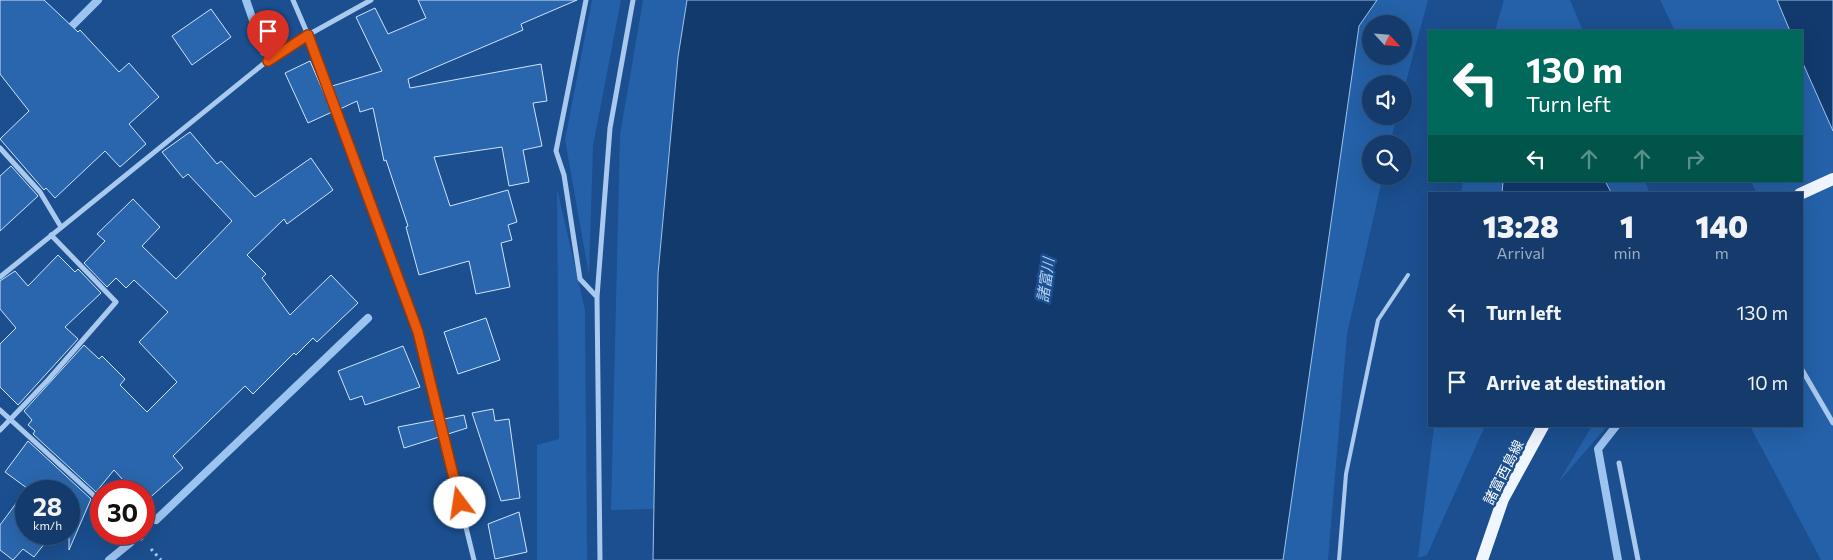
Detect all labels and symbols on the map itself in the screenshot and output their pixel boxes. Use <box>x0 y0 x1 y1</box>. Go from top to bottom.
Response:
pin <box>247 10 289 61</box>
north arrow <box>1362 15 1412 65</box>
water label: 諸富川 <box>1033 254 1057 304</box>
street label: 諸富西島線 <box>1480 437 1526 507</box>
position arrow <box>433 476 485 528</box>
speed limit sign: 30 <box>90 480 155 545</box>

